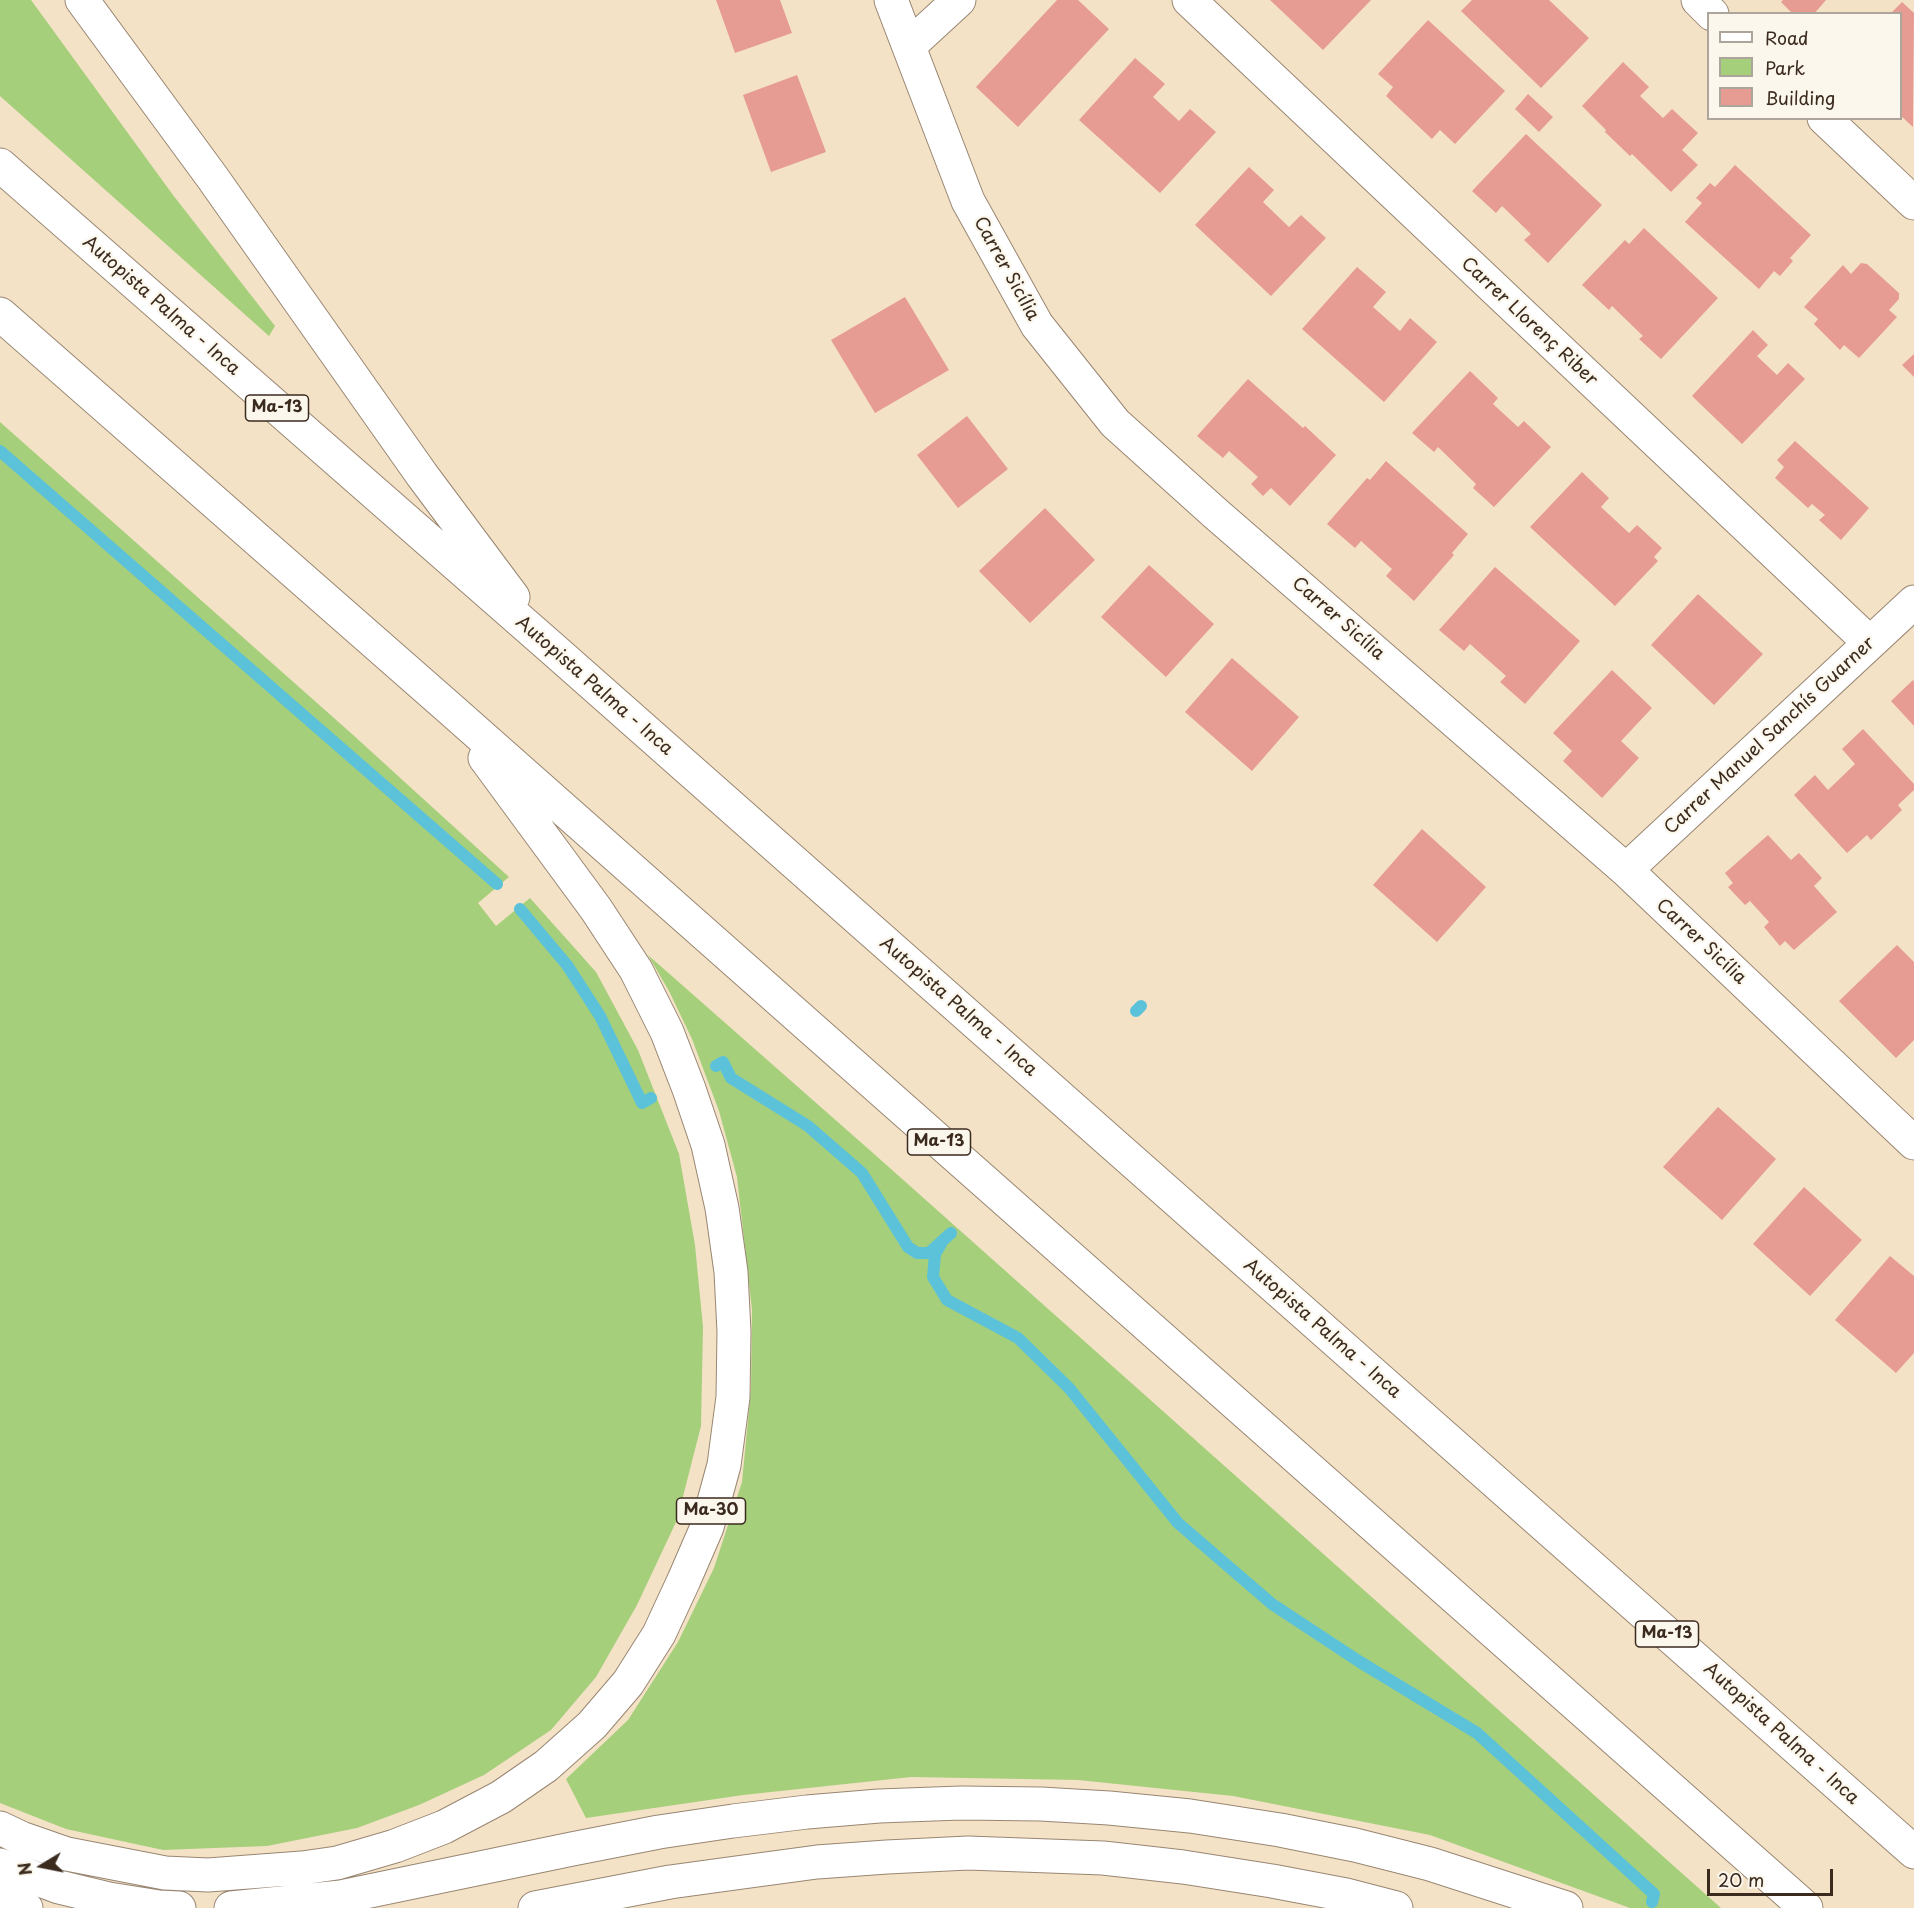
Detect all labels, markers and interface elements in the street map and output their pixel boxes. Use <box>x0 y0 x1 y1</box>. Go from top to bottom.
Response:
legend <box>1707 12 1902 120</box>
text: Road <box>1765 24 1809 51</box>
text: Park <box>1765 54 1805 81</box>
text: Building <box>1765 84 1835 111</box>
street label: Carrer Sicília <box>969 213 1043 325</box>
street label: Autopista Palma - Inca <box>78 232 244 380</box>
street label: Carrer Llorenç Riber <box>1456 253 1602 391</box>
road number: Ma-13 <box>246 395 308 421</box>
street label: Carrer Sicília <box>1287 573 1389 665</box>
street label: Autopista Palma - Inca <box>511 612 677 760</box>
street label: Carrer Manuel Sanchís Guarner <box>1660 633 1880 839</box>
street label: Carrer Sicília <box>1651 895 1751 989</box>
street label: Autopista Palma - Inca <box>875 933 1041 1081</box>
road number: Ma-13 <box>908 1129 970 1155</box>
street label: Autopista Palma - Inca <box>1239 1255 1405 1403</box>
road number: Ma-30 <box>676 1498 746 1524</box>
road number: Ma-13 <box>1636 1621 1698 1647</box>
street label: Autopista Palma - Inca <box>1699 1659 1863 1809</box>
north arrow <box>12 1836 72 1896</box>
scale bar <box>1710 1857 1836 1895</box>
text: N <box>11 1861 37 1877</box>
text: 20 m <box>1718 1866 1764 1893</box>

